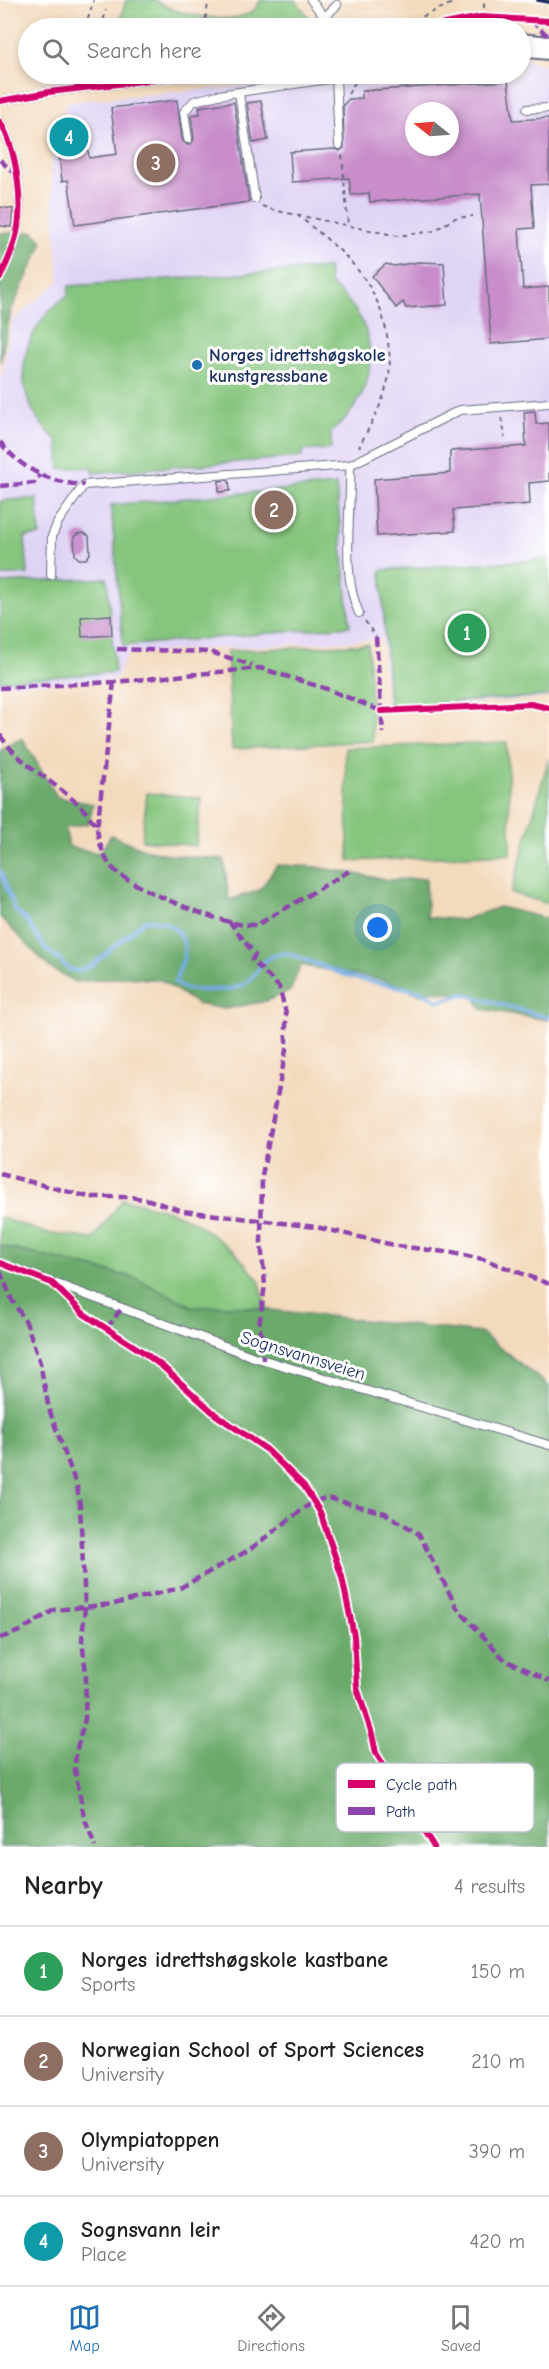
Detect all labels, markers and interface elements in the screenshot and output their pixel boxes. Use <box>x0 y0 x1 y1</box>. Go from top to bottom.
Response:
search box <box>18 18 531 84</box>
icon: search <box>39 35 72 68</box>
text: Search here <box>87 38 202 64</box>
north arrow <box>405 102 459 156</box>
pin: 4 <box>50 114 88 160</box>
pin: 3 <box>136 140 176 186</box>
place label: Norges idrettshøgskole kunstgressbane <box>209 345 386 387</box>
marker: Norges idrettshøgskole kunstgressbane <box>190 358 204 372</box>
pin: 2 <box>254 488 294 532</box>
pin: 1 <box>448 610 486 656</box>
your location <box>363 913 392 942</box>
street label: Sognsvannsveien <box>238 1327 368 1385</box>
legend <box>336 1763 534 1832</box>
text: Cycle path <box>386 1776 457 1794</box>
text: Path <box>386 1803 416 1821</box>
text: Nearby <box>24 1871 103 1901</box>
text: 4 results <box>454 1875 525 1898</box>
text: Norges idrettshøgskole kastbane <box>81 1947 388 1973</box>
text: 1 <box>40 1960 47 1983</box>
text: 150 m <box>471 1960 525 1983</box>
text: Sports <box>81 1973 135 1996</box>
text: Norwegian School of Sport Sciences <box>81 2037 424 2063</box>
text: 2 <box>39 2050 48 2073</box>
text: 210 m <box>471 2050 525 2073</box>
text: University <box>81 2063 164 2086</box>
text: Olympiatoppen <box>81 2127 220 2153</box>
text: 3 <box>39 2140 48 2163</box>
text: 390 m <box>469 2140 525 2163</box>
text: University <box>81 2153 164 2176</box>
text: Sognsvann leir <box>81 2217 220 2243</box>
text: 4 <box>39 2230 48 2253</box>
text: 420 m <box>469 2230 525 2253</box>
text: Place <box>81 2243 127 2266</box>
tab: Map <box>68 2301 101 2355</box>
tab: Directions <box>237 2301 305 2355</box>
tab: Saved <box>441 2301 481 2355</box>

